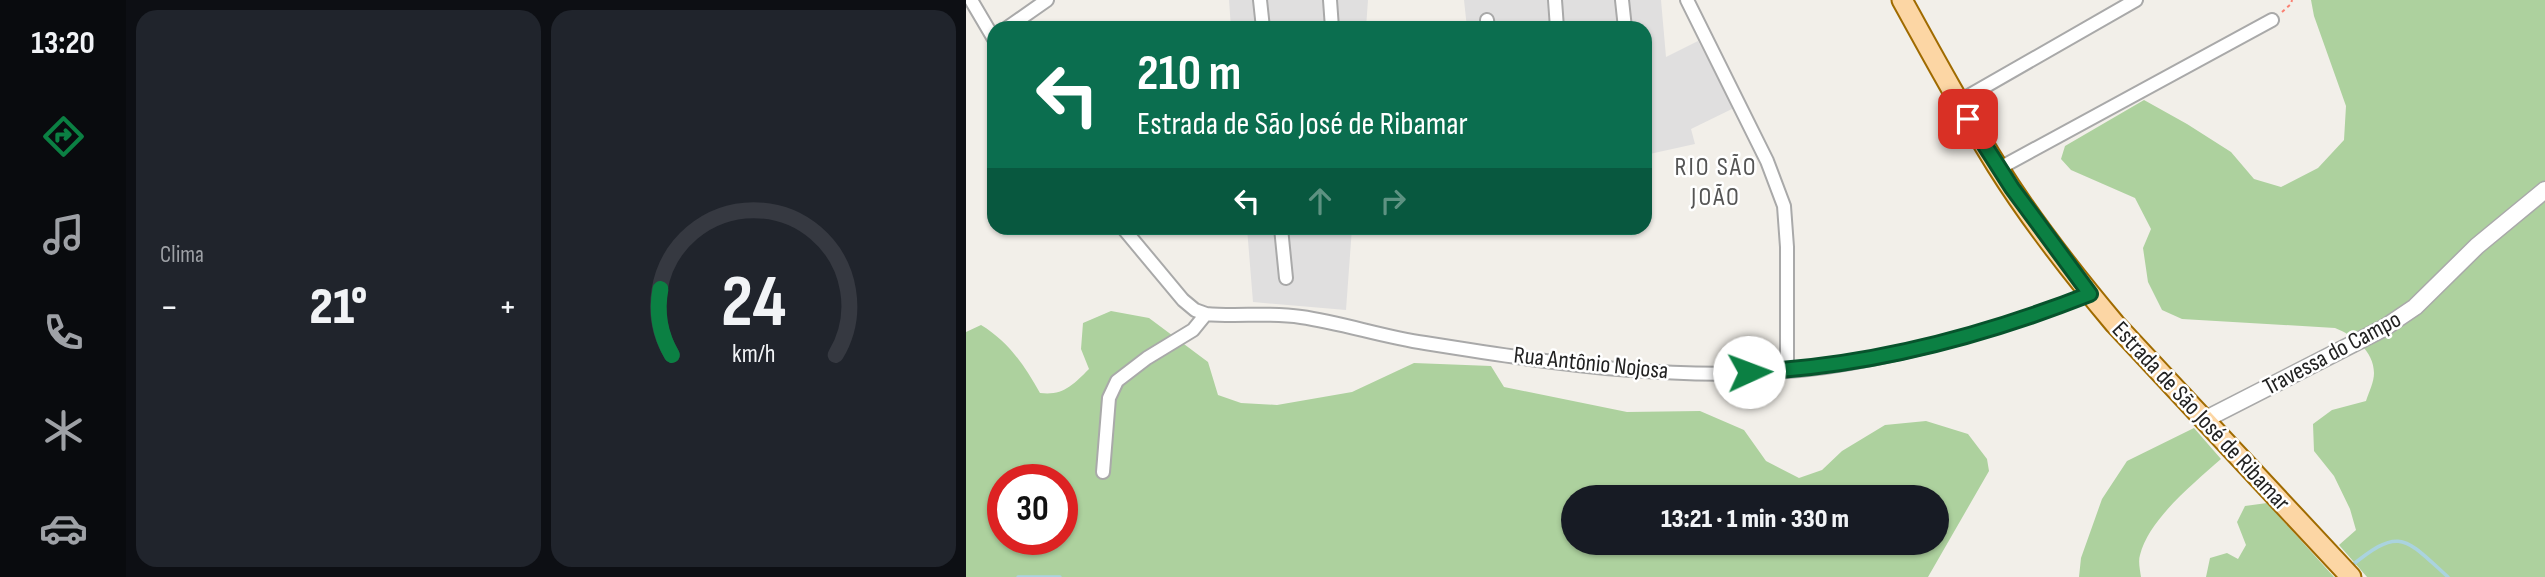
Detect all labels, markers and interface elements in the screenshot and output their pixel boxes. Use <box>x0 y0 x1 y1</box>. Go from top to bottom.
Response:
text: 13:20 <box>31 24 95 63</box>
text: 210 m <box>1137 45 1241 104</box>
icon: left <box>1022 49 1113 140</box>
pin <box>1938 89 1998 149</box>
icon: arrive <box>1949 100 1987 138</box>
text: Estrada de São José de Ribamar <box>1137 105 1468 144</box>
icon: directions <box>39 112 88 161</box>
district label: RIO SÃO JOÃO <box>1674 152 1758 213</box>
icon: left <box>1228 182 1266 220</box>
icon: ahead <box>1301 182 1339 220</box>
icon: right <box>1374 182 1412 220</box>
icon: music <box>39 210 88 259</box>
text: Clima <box>160 241 204 269</box>
text: 24 <box>721 259 786 347</box>
text: 21° <box>310 276 368 339</box>
text: − <box>160 285 179 330</box>
text: + <box>498 285 517 330</box>
street label: Travessa do Campo <box>2258 305 2406 401</box>
icon: phone <box>39 308 88 357</box>
street label: Estrada de São José de Ribamar <box>2106 315 2296 517</box>
position arrow <box>1712 335 1786 409</box>
text: km/h <box>732 338 775 369</box>
street label: Rua Antônio Nojosa <box>1512 340 1670 386</box>
icon: climate <box>39 406 88 455</box>
speed limit sign: 30 <box>987 464 1078 555</box>
icon: car <box>39 504 88 553</box>
text: 13:21 · 1 min · 330 m <box>1661 504 1849 535</box>

